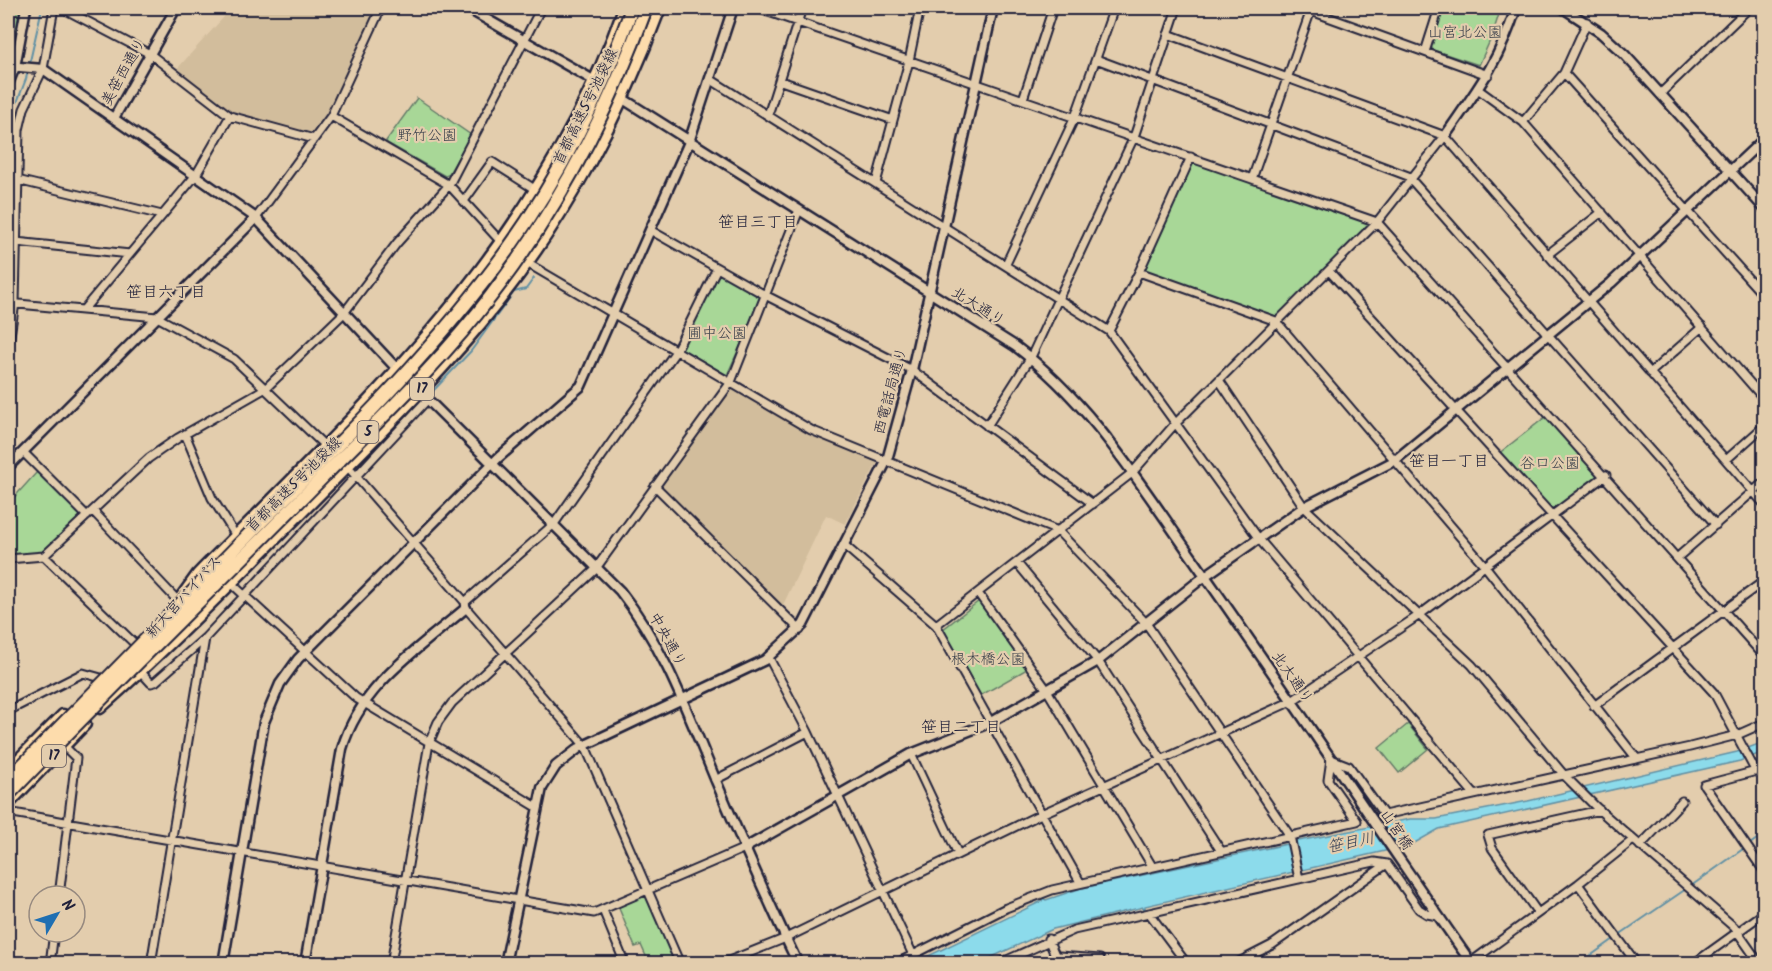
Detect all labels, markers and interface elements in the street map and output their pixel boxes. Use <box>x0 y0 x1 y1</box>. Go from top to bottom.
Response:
park label: 山宮北公園 <box>1427 21 1503 45</box>
street label: 美笹西通り <box>95 33 153 111</box>
street label: 首都高速5号池袋線 <box>547 44 625 170</box>
park label: 野竹公園 <box>397 124 457 148</box>
district label: 笹目三丁目 <box>718 210 798 235</box>
district label: 笹目六丁目 <box>126 280 206 305</box>
street label: 北大通り <box>946 281 1010 333</box>
park label: 圃中公園 <box>687 322 747 346</box>
street label: 西電話局通り <box>868 344 914 438</box>
road number: 17 <box>410 378 434 400</box>
road number: 5 <box>358 421 378 443</box>
street label: 首都高速5号池袋線 <box>240 431 348 539</box>
district label: 笹目一丁目 <box>1409 449 1489 474</box>
park label: 谷口公園 <box>1520 452 1580 476</box>
street label: 新大宮バイパス <box>140 550 228 644</box>
street label: 中央通り <box>642 608 692 672</box>
street label: 北大通り <box>1265 647 1319 709</box>
park label: 根木橋公園 <box>950 648 1026 672</box>
district label: 笹目二丁目 <box>921 715 1001 740</box>
road number: 17 <box>42 745 66 767</box>
street label: 山宮橋 <box>1373 805 1419 855</box>
water label: 笹目川 <box>1325 826 1377 860</box>
north arrow <box>27 884 87 944</box>
text: N <box>55 894 80 917</box>

